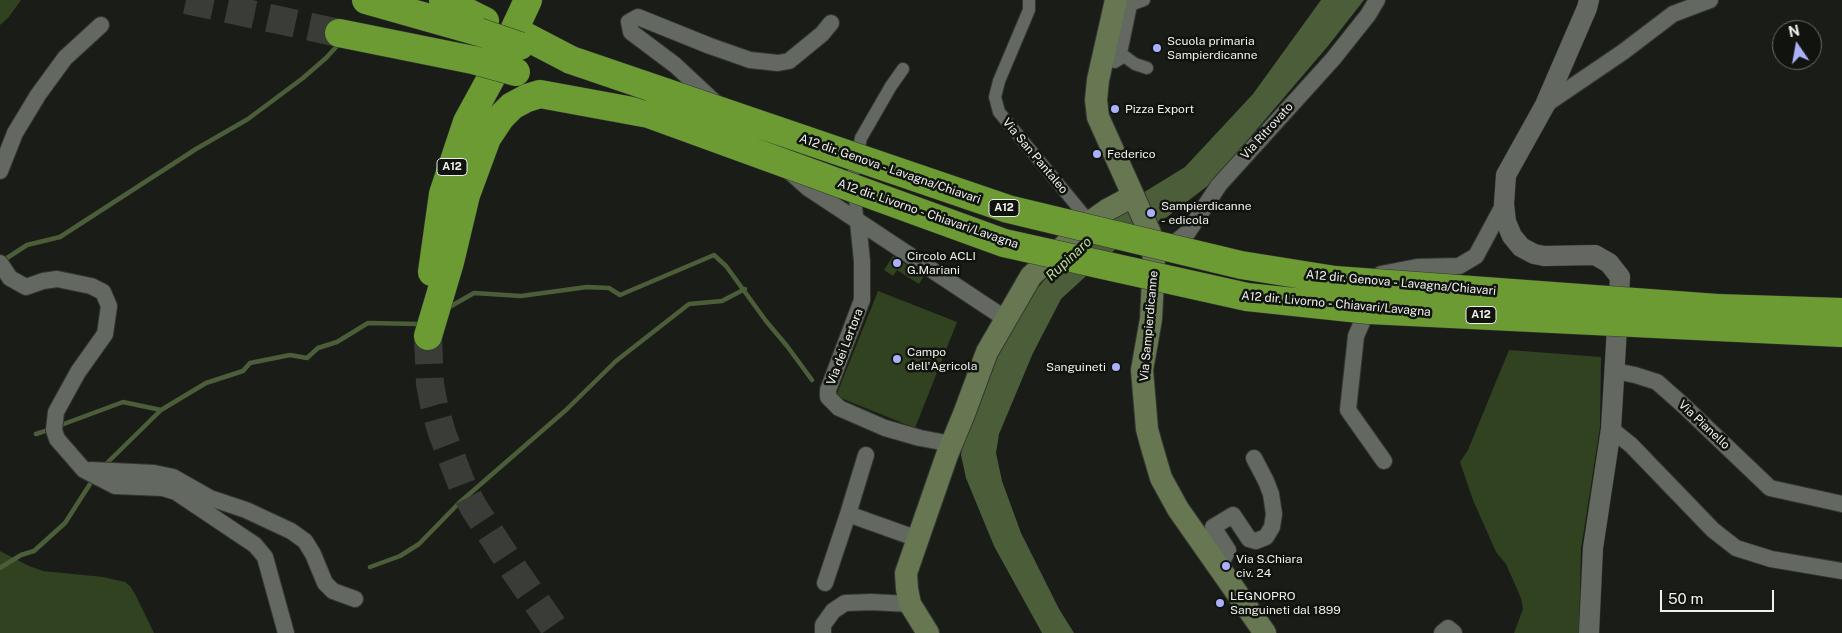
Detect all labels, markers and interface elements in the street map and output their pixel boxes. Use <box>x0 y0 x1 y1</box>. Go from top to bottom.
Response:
north arrow <box>1772 20 1822 70</box>
text: N <box>1787 22 1801 40</box>
place label: Scuola primaria Sampierdicanne <box>1167 34 1257 62</box>
marker: Scuola primaria Sampierdicanne <box>1151 42 1163 54</box>
street label: Via Ritrovato <box>1238 100 1296 162</box>
place label: Pizza Export <box>1125 102 1194 116</box>
marker: Pizza Export <box>1109 103 1121 115</box>
street label: Via San Pantaleo <box>999 115 1071 197</box>
street label: A12 dir. Genova - Lavagna/Chiavari <box>797 131 983 207</box>
place label: Federico <box>1107 147 1156 161</box>
marker: Federico <box>1091 148 1103 160</box>
road number: A12 <box>437 158 467 176</box>
street label: A12 dir. Livorno - Chiavari/Lavagna <box>836 176 1020 252</box>
place label: Sampierdicanne - edicola <box>1161 199 1251 227</box>
road number: A12 <box>989 200 1019 217</box>
marker: Sampierdicanne - edicola <box>1145 207 1157 219</box>
water label: Rupinaro <box>1043 234 1095 284</box>
place label: Circolo ACLI G.Mariani <box>907 249 976 277</box>
marker: Circolo ACLI G.Mariani <box>891 257 903 269</box>
street label: A12 dir. Genova - Lavagna/Chiavari <box>1305 268 1497 298</box>
street label: Via Sampierdicanne <box>1137 270 1161 382</box>
street label: A12 dir. Livorno - Chiavari/Lavagna <box>1241 289 1431 319</box>
road number: A12 <box>1466 306 1496 324</box>
street label: Via dei Lertora <box>824 307 866 387</box>
place label: Campo dell'Agricola <box>907 345 977 373</box>
marker: Campo dell'Agricola <box>891 353 903 365</box>
place label: Sanguineti <box>1046 360 1106 374</box>
marker: Sanguineti <box>1110 361 1122 373</box>
street label: Via Pianello <box>1675 398 1733 452</box>
place label: Via S.Chiara civ. 24 <box>1236 552 1303 580</box>
marker: Via S.Chiara civ. 24 <box>1220 560 1232 572</box>
scale bar <box>1662 580 1776 612</box>
place label: LEGNOPRO Sanguineti dal 1899 <box>1230 589 1341 617</box>
text: 50 m <box>1668 590 1703 607</box>
marker: LEGNOPRO Sanguineti dal 1899 <box>1214 597 1226 609</box>

